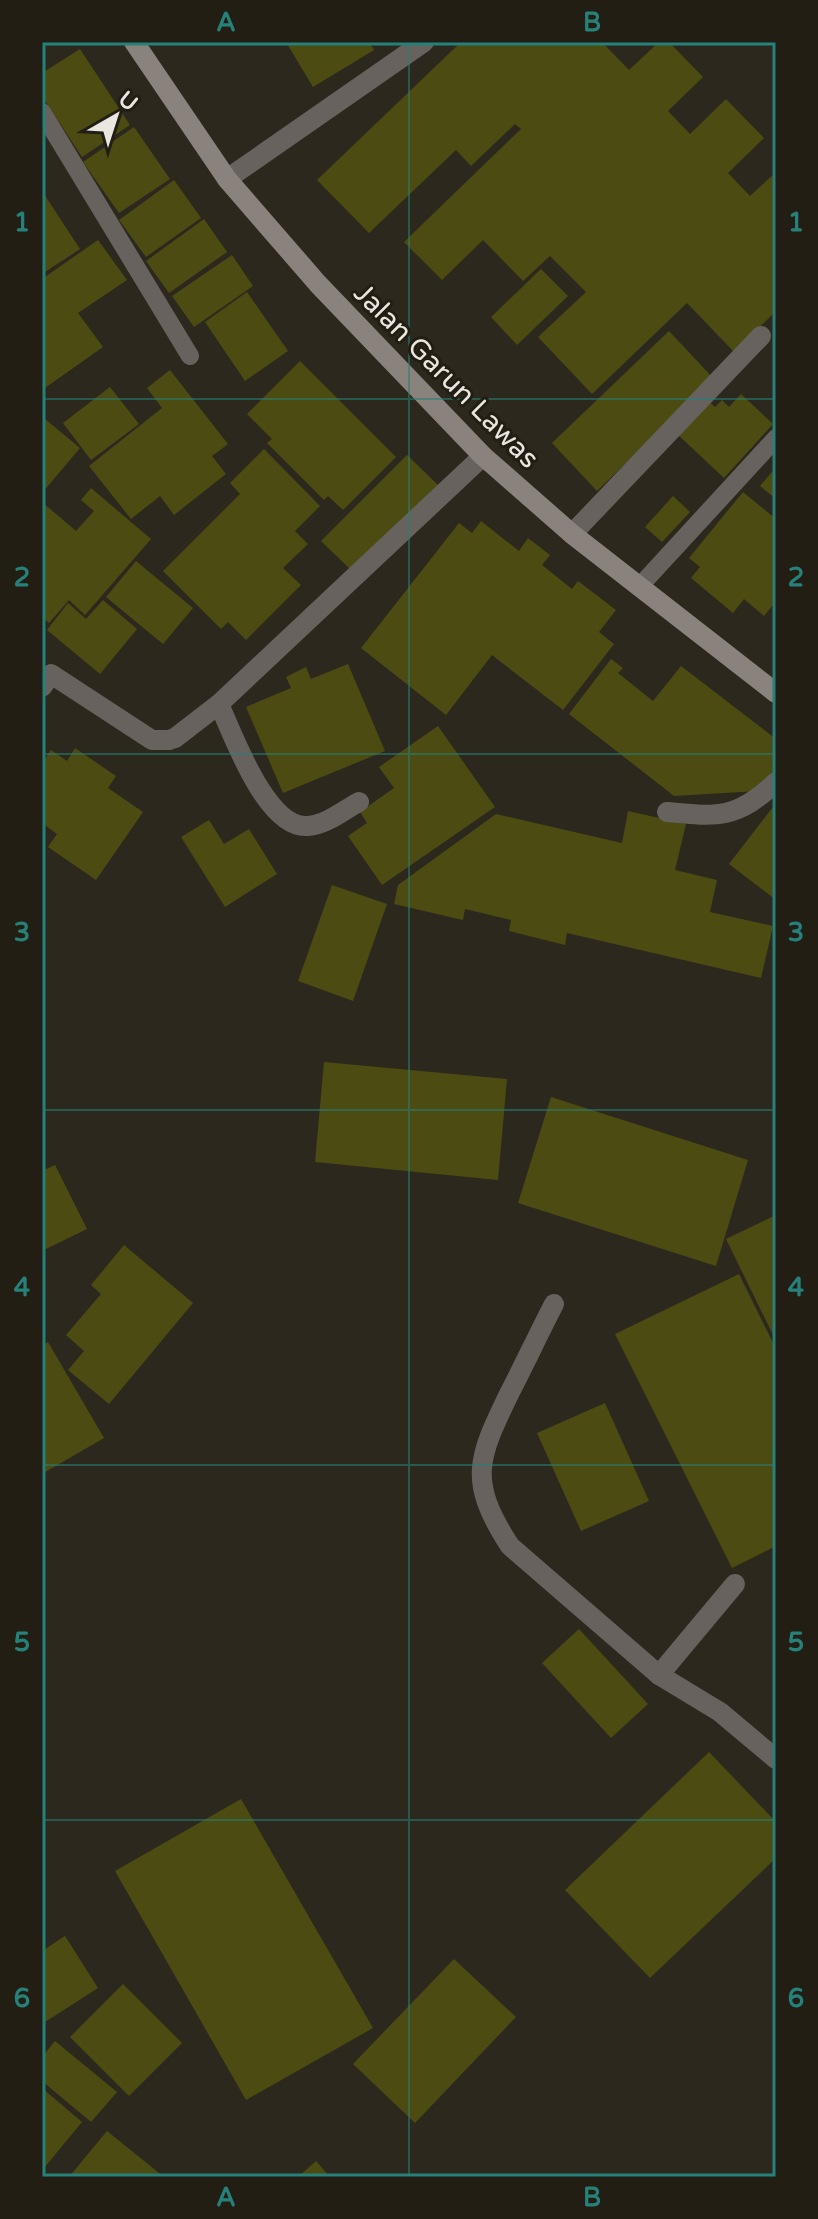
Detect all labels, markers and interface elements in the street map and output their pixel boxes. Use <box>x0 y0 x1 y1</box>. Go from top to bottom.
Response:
text: A <box>216 7 236 38</box>
text: B <box>583 7 601 38</box>
north arrow <box>76 76 156 156</box>
text: U <box>113 86 143 117</box>
text: 1 <box>14 207 30 238</box>
text: 1 <box>788 207 804 238</box>
street label: Jalan Garun Lawas <box>347 276 546 475</box>
text: 2 <box>14 562 30 593</box>
text: 2 <box>788 562 804 593</box>
text: 3 <box>14 917 30 948</box>
text: 3 <box>788 917 804 948</box>
text: 4 <box>14 1272 30 1303</box>
text: 4 <box>788 1272 804 1303</box>
text: 5 <box>14 1627 30 1658</box>
text: 5 <box>788 1627 804 1658</box>
text: 6 <box>14 1983 30 2014</box>
text: 6 <box>788 1983 804 2014</box>
text: A <box>216 2182 236 2213</box>
text: B <box>583 2182 601 2213</box>

